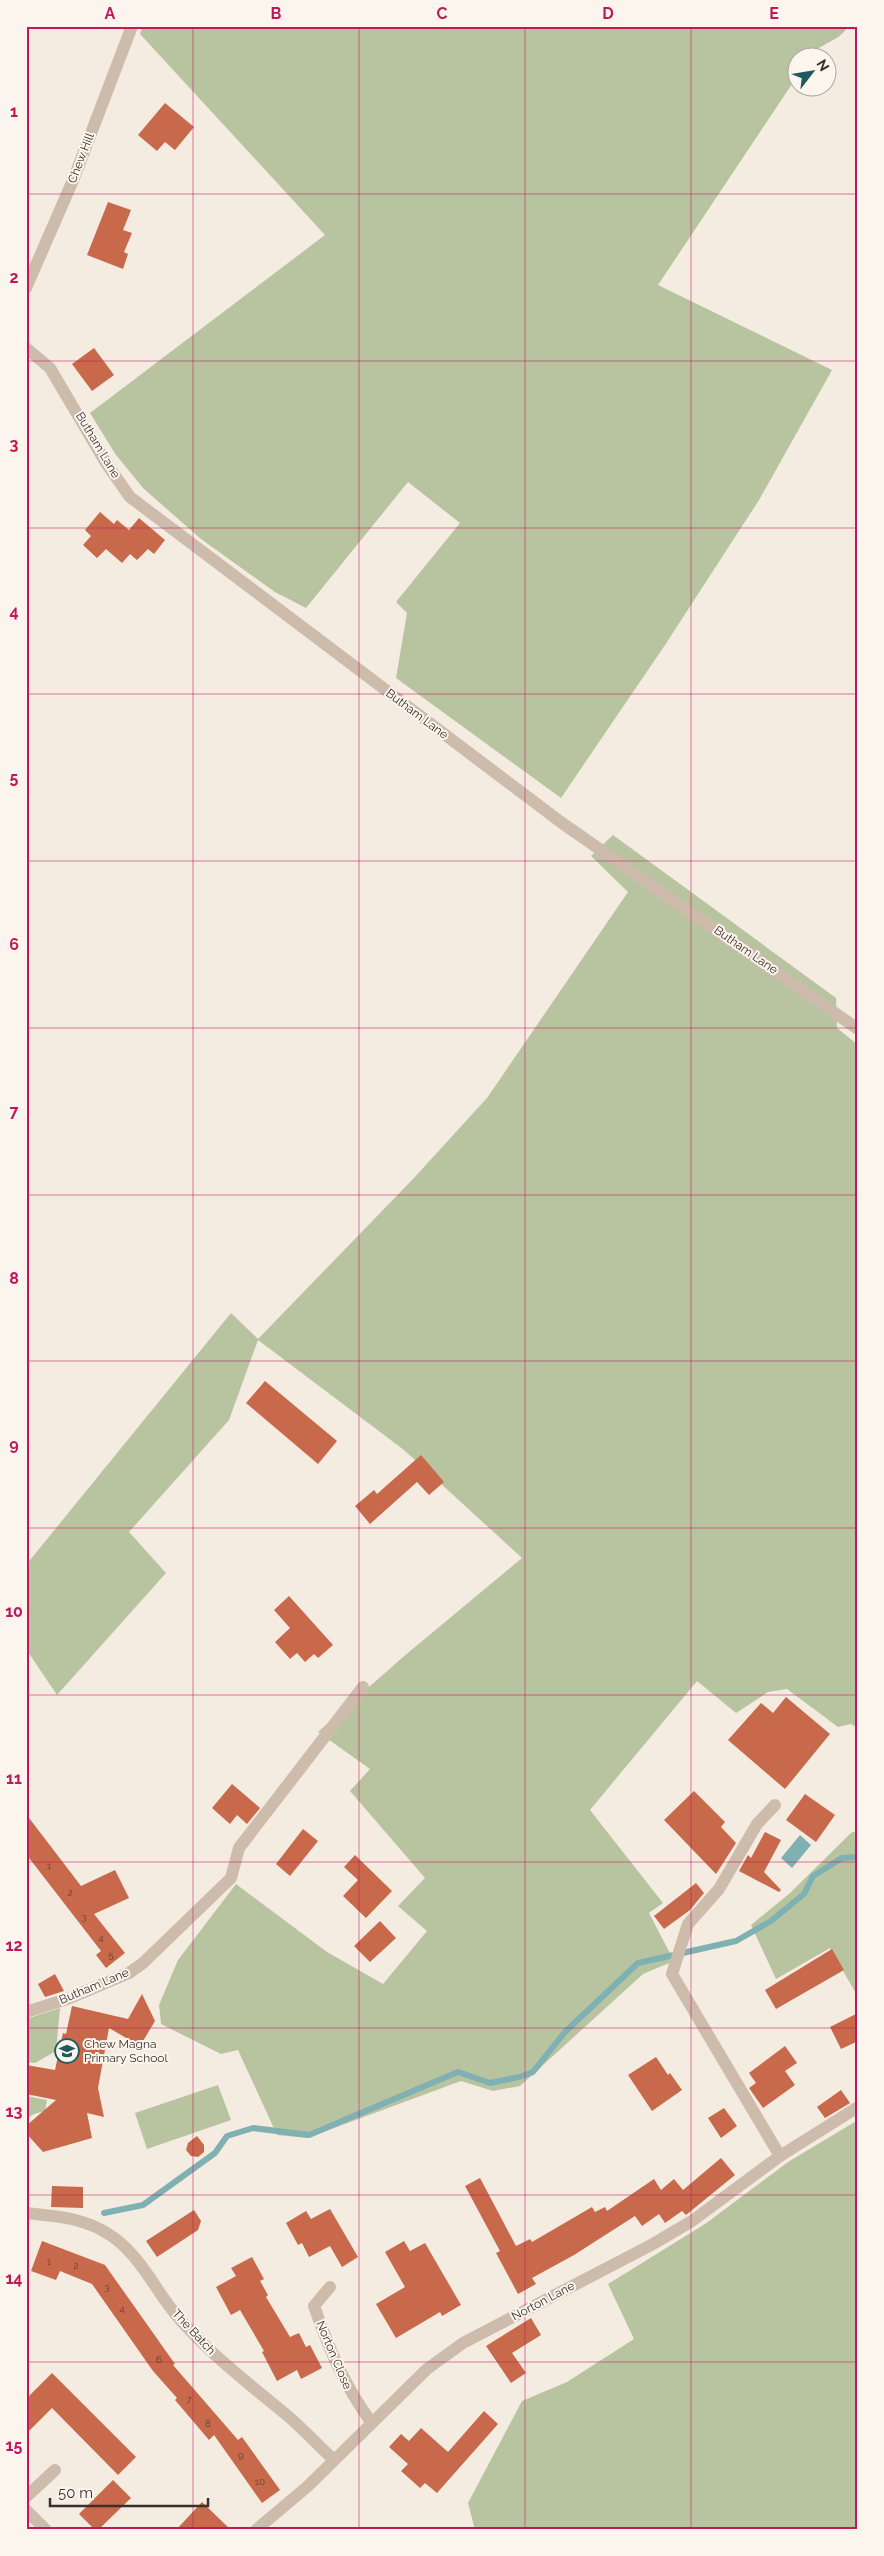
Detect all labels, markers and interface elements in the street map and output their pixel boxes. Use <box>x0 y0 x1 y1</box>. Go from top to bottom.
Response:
text: A <box>105 4 116 23</box>
text: B <box>271 4 282 23</box>
text: C <box>437 4 448 23</box>
text: D <box>602 4 614 23</box>
text: E <box>769 4 779 23</box>
north arrow <box>786 48 836 98</box>
text: N <box>814 57 833 74</box>
text: 1 <box>10 102 18 121</box>
street label: Chew Hill <box>65 130 97 185</box>
text: 2 <box>9 268 19 287</box>
street label: Butham Lane <box>73 410 123 480</box>
text: 3 <box>10 435 19 454</box>
text: 4 <box>9 602 19 621</box>
street label: Butham Lane <box>383 686 451 742</box>
text: 5 <box>10 768 19 787</box>
street label: Butham Lane <box>712 923 780 977</box>
text: 6 <box>9 935 19 954</box>
text: 7 <box>10 1102 19 1121</box>
text: 8 <box>9 1269 19 1288</box>
text: 9 <box>9 1435 19 1454</box>
text: 10 <box>5 1602 23 1621</box>
text: 11 <box>6 1769 22 1788</box>
house number: 1 <box>47 1860 52 1871</box>
house number: 2 <box>67 1887 73 1898</box>
house number: 3 <box>81 1911 87 1922</box>
house number: 4 <box>98 1932 104 1943</box>
text: 12 <box>6 1936 22 1955</box>
house number: 5 <box>108 1949 114 1960</box>
street label: Butham Lane <box>57 1965 131 2007</box>
place label: Chew Magna Primary School <box>84 2037 168 2065</box>
school or university icon: Chew Magna Primary School <box>54 2038 80 2064</box>
text: 13 <box>6 2102 22 2121</box>
house number: 1 <box>47 2256 52 2267</box>
house number: 2 <box>73 2260 79 2271</box>
text: 14 <box>5 2269 23 2288</box>
street label: Norton Lane <box>509 2279 577 2323</box>
house number: 3 <box>104 2281 110 2292</box>
house number: 4 <box>119 2303 125 2314</box>
street label: The Batch <box>170 2307 218 2357</box>
street label: Norton Close <box>313 2319 355 2391</box>
house number: 6 <box>156 2354 162 2365</box>
house number: 7 <box>186 2394 192 2405</box>
house number: 8 <box>205 2418 211 2429</box>
text: 15 <box>6 2436 23 2455</box>
house number: 9 <box>238 2449 244 2460</box>
scale bar <box>50 2476 208 2508</box>
house number: 10 <box>255 2476 265 2487</box>
text: 50 m <box>58 2484 93 2502</box>

